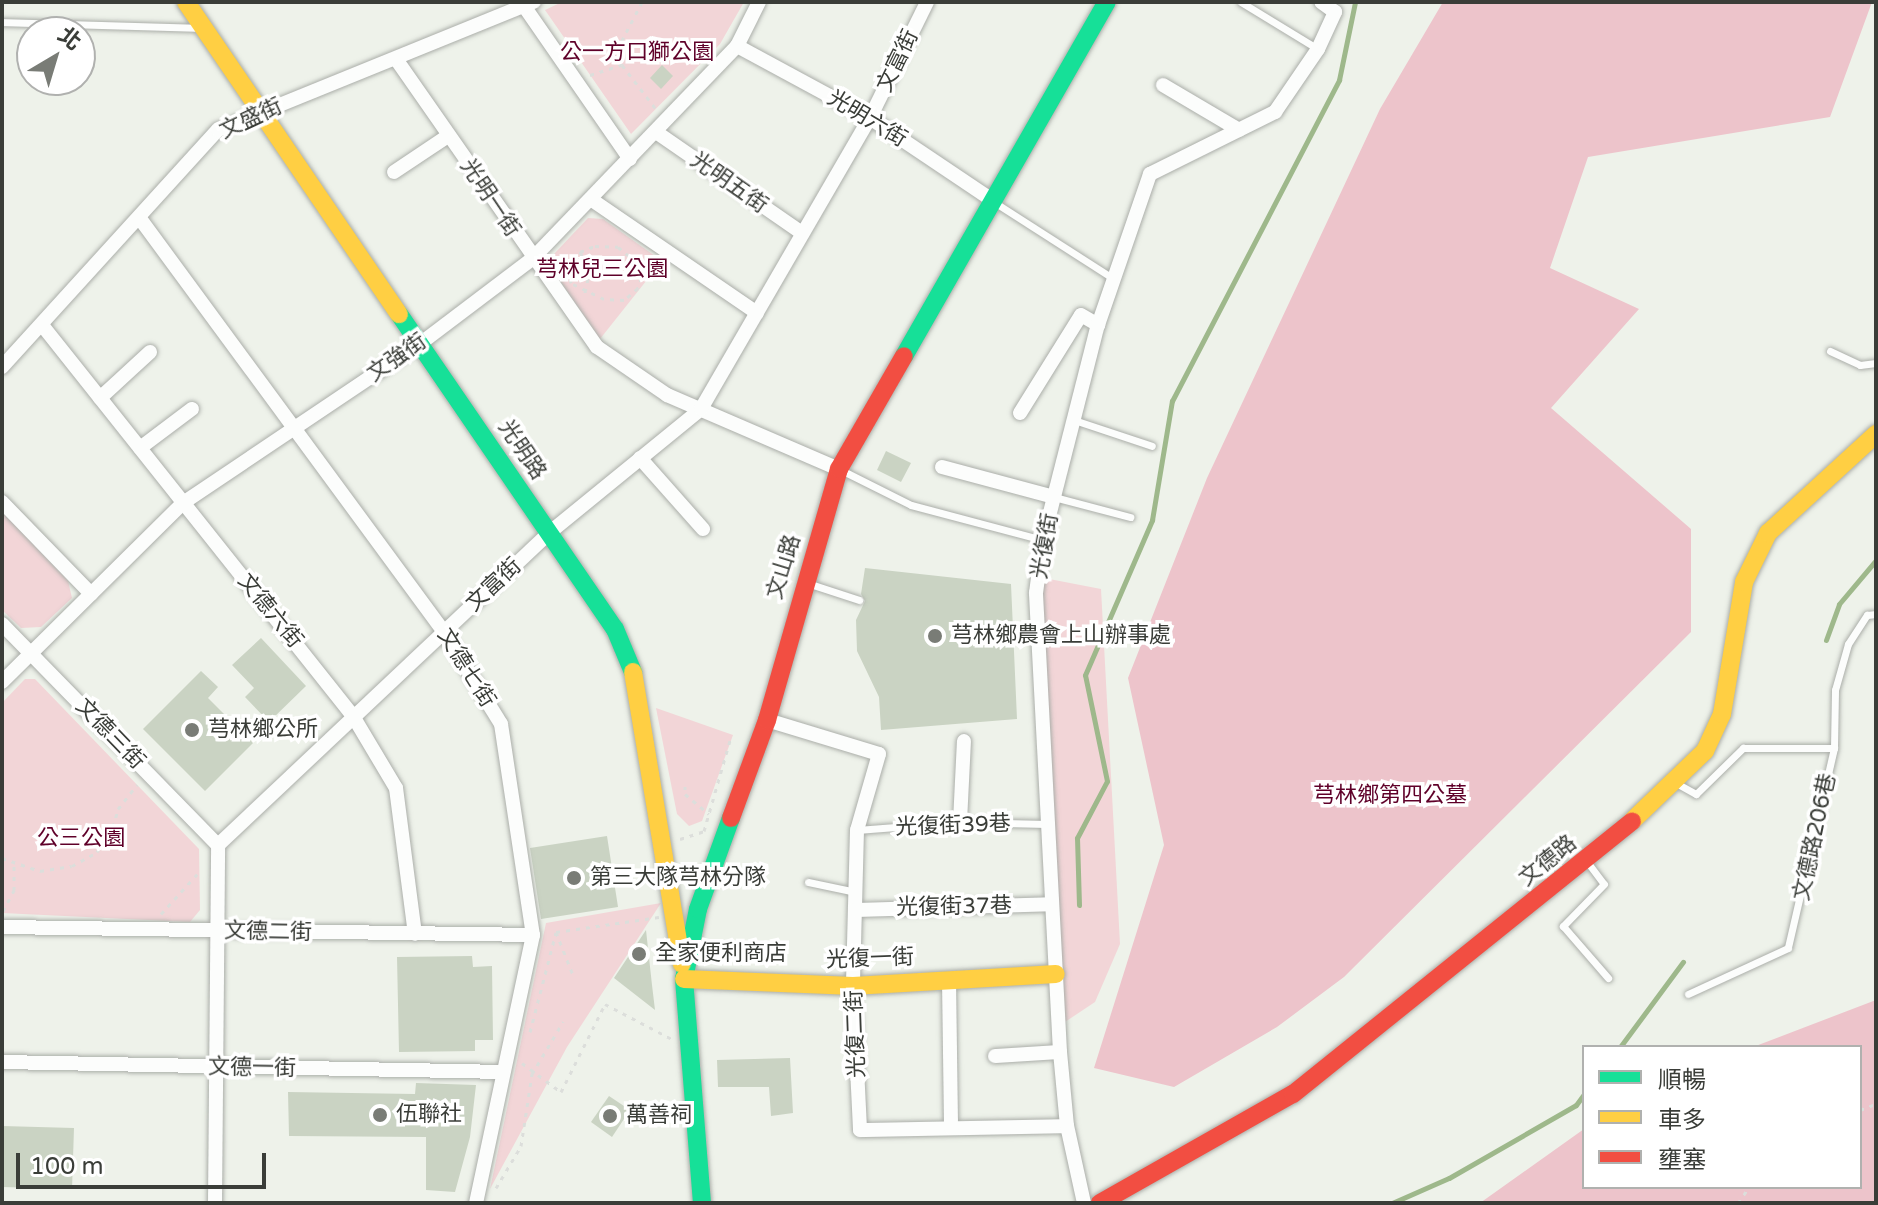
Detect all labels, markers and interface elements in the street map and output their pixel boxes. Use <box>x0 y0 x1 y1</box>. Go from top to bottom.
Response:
north arrow <box>16 16 96 96</box>
text: 北 <box>53 22 86 56</box>
street label: 文富街 <box>872 26 924 96</box>
park label: 公一方口獅公園 <box>560 40 714 66</box>
street label: 光明六街 <box>822 85 912 153</box>
street label: 文盛街 <box>216 93 286 145</box>
street label: 光明五街 <box>685 147 773 219</box>
street label: 光明一街 <box>454 154 526 242</box>
park label: 芎林兒三公園 <box>536 257 668 283</box>
street label: 文強街 <box>362 328 432 388</box>
street label: 光明路 <box>493 415 551 485</box>
street label: 光復街 <box>1026 511 1064 581</box>
street label: 文山路 <box>762 532 806 602</box>
street label: 文富街 <box>461 553 527 617</box>
street label: 文德六街 <box>232 568 308 654</box>
place label: 芎林鄉農會上山辦事處 <box>951 623 1171 649</box>
street label: 文德七街 <box>431 624 501 712</box>
marker: 芎林鄉農會上山辦事處 <box>926 627 944 645</box>
street label: 文德三街 <box>70 693 150 775</box>
place label: 芎林鄉公所 <box>208 717 318 743</box>
marker: 芎林鄉公所 <box>183 721 201 739</box>
street label: 文德路206巷 <box>1789 771 1841 903</box>
park label: 芎林鄉第四公墓 <box>1313 783 1467 809</box>
street label: 光復街39巷 <box>895 811 1011 841</box>
park label: 公三公園 <box>37 826 125 852</box>
street label: 文德路 <box>1514 830 1582 892</box>
place label: 第三大隊芎林分隊 <box>590 865 766 891</box>
marker: 第三大隊芎林分隊 <box>565 869 583 887</box>
street label: 光復街37巷 <box>896 893 1012 921</box>
street label: 文德二街 <box>224 918 312 946</box>
place label: 全家便利商店 <box>655 941 787 967</box>
street label: 光復一街 <box>826 944 914 974</box>
marker: 全家便利商店 <box>630 945 648 963</box>
street label: 光復二街 <box>841 990 871 1078</box>
legend <box>1582 1045 1862 1189</box>
street label: 文德一街 <box>208 1054 296 1082</box>
text: 順暢 <box>1658 1066 1706 1095</box>
place label: 伍聯社 <box>396 1102 462 1128</box>
place label: 萬善祠 <box>626 1103 692 1129</box>
marker: 伍聯社 <box>371 1106 389 1124</box>
text: 車多 <box>1658 1106 1706 1135</box>
marker: 萬善祠 <box>601 1107 619 1125</box>
scale bar <box>20 1137 270 1187</box>
text: 壅塞 <box>1658 1146 1706 1175</box>
text: 100 m <box>30 1152 104 1181</box>

